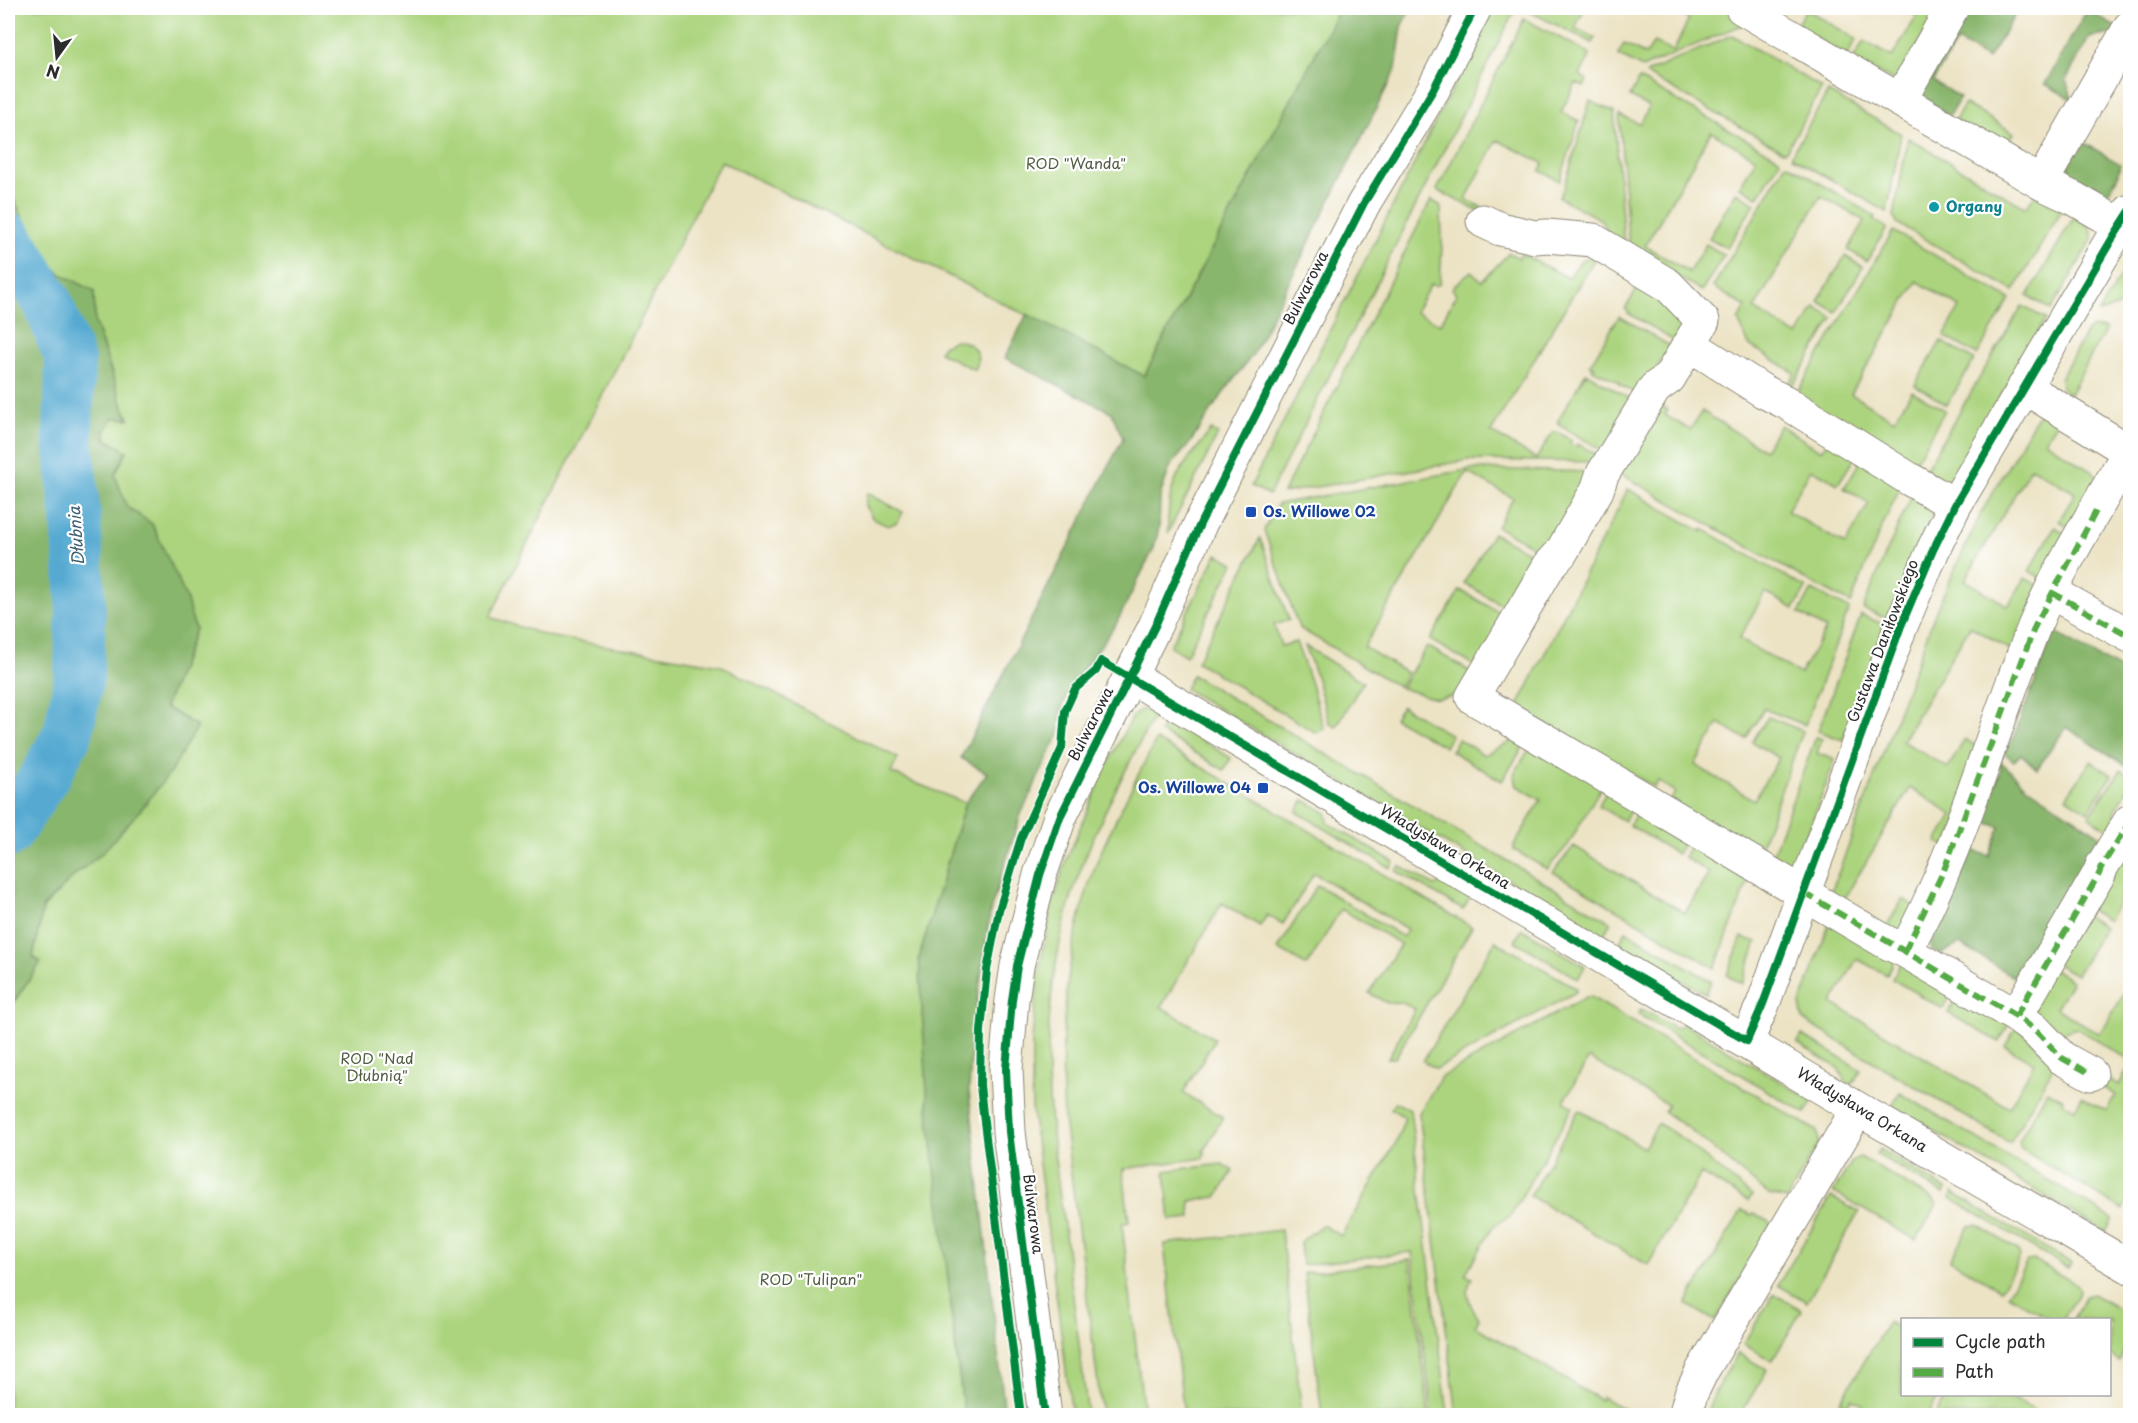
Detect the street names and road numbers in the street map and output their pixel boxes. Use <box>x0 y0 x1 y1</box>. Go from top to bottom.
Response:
street label: Bulwarowa <box>1276 246 1333 328</box>
street label: Gustawa Daniłowskiego <box>1840 556 1923 725</box>
street label: Bulwarowa <box>1061 682 1118 764</box>
street label: Władysława Orkana <box>1376 798 1516 894</box>
street label: Władysława Orkana <box>1793 1061 1933 1157</box>
street label: Bulwarowa <box>1018 1173 1051 1256</box>

